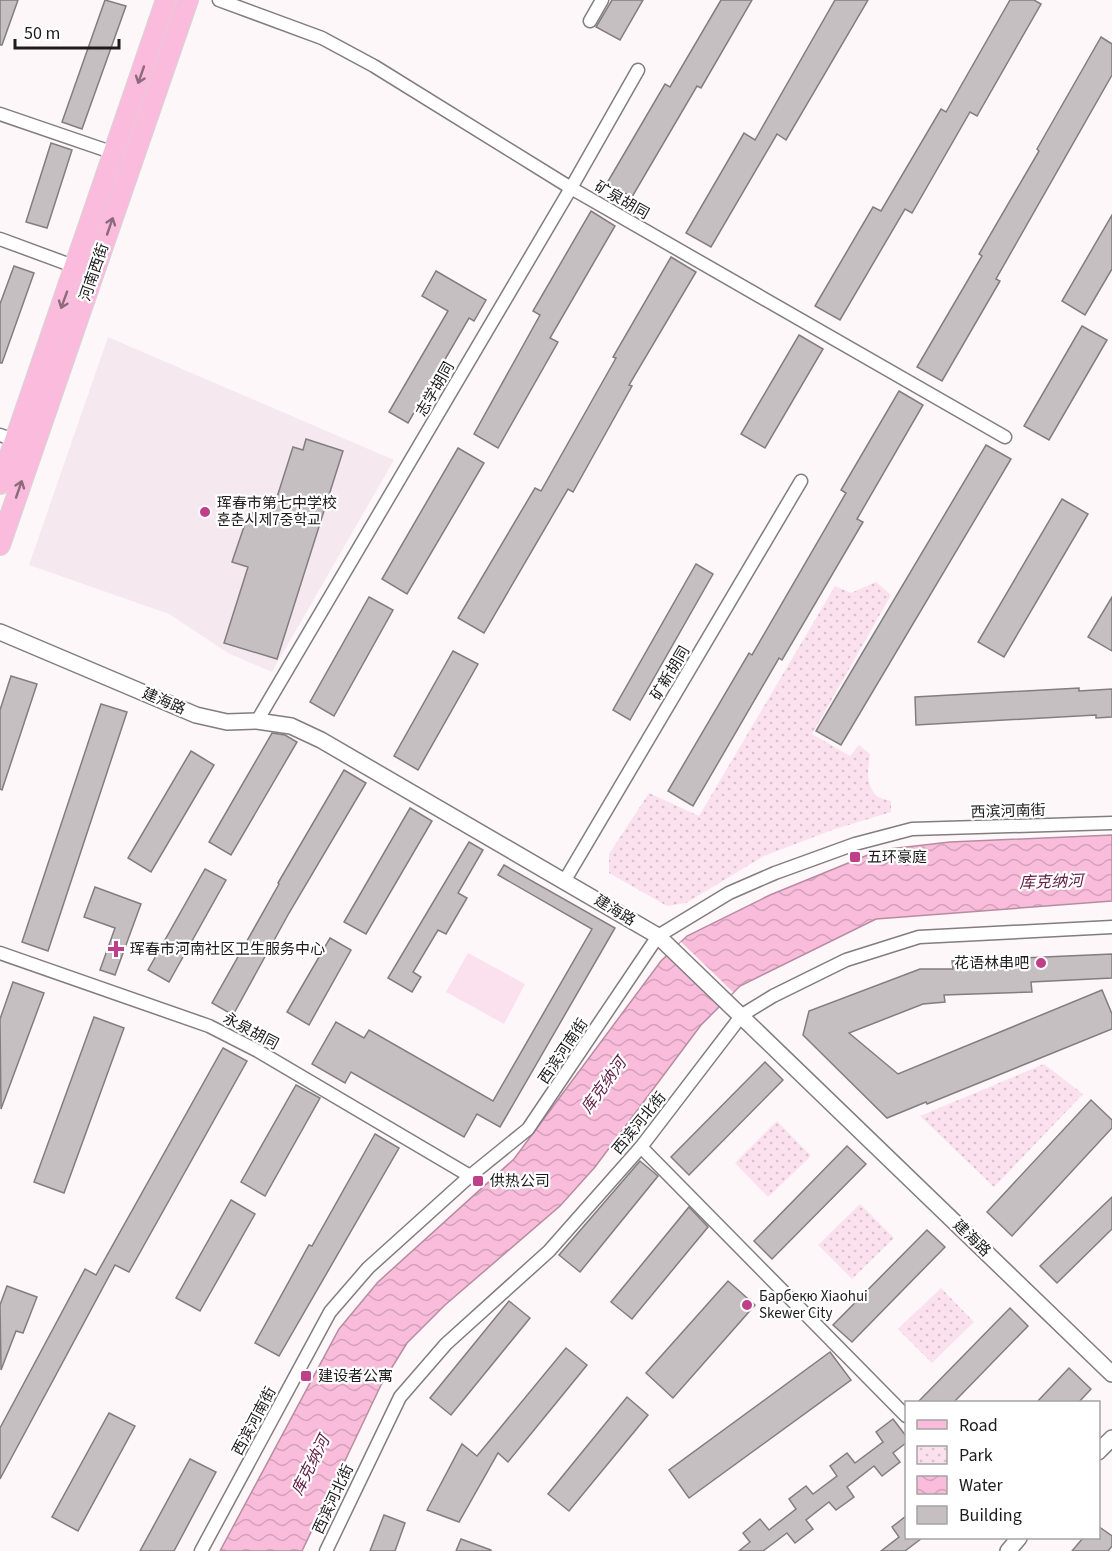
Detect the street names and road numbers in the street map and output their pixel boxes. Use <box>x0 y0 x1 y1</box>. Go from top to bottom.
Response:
street label: 矿泉胡同 <box>591 176 653 225</box>
street label: 河南西街 <box>75 240 114 304</box>
street label: 志学胡同 <box>411 358 460 420</box>
street label: 矿新胡同 <box>646 642 695 704</box>
street label: 建海路 <box>139 683 189 720</box>
street label: 西滨河南街 <box>970 800 1046 823</box>
street label: 建海路 <box>590 890 639 931</box>
street label: 永泉胡同 <box>219 1008 282 1055</box>
street label: 西滨河南街 <box>534 1014 593 1088</box>
street label: 西滨河北街 <box>608 1088 671 1159</box>
street label: 建海路 <box>948 1215 995 1262</box>
street label: 西滨河南街 <box>228 1383 281 1459</box>
street label: 西滨河北街 <box>308 1461 359 1538</box>

